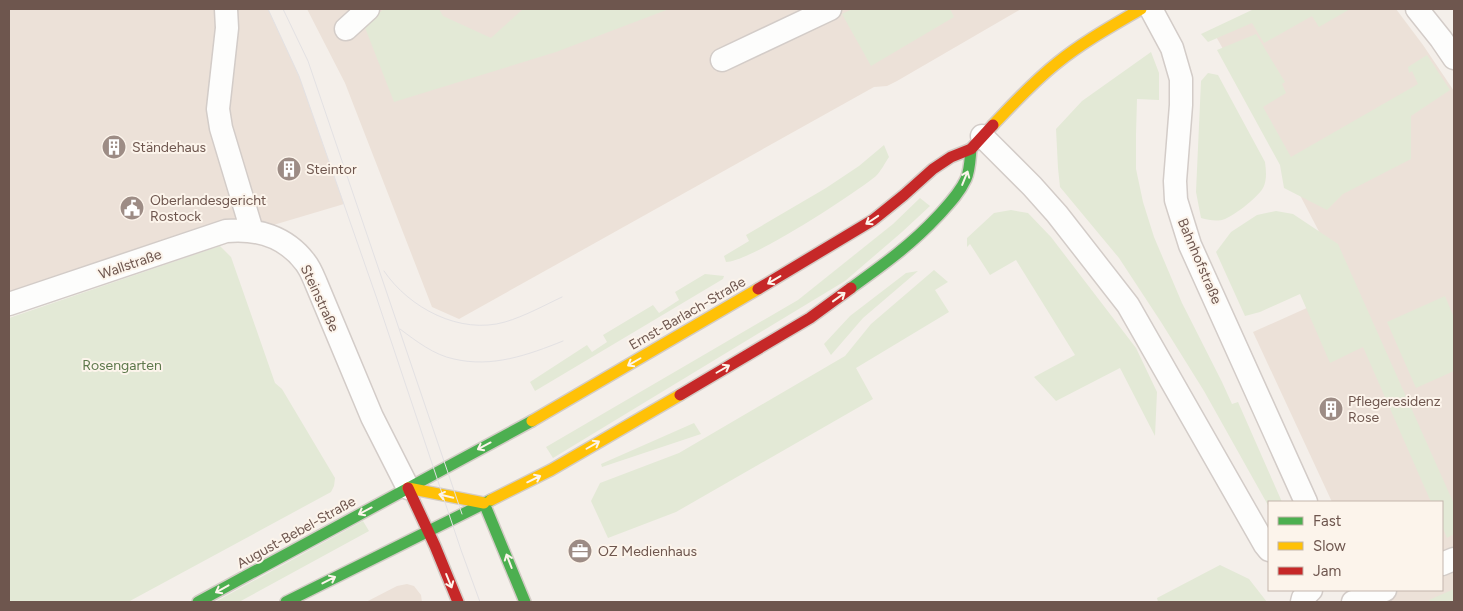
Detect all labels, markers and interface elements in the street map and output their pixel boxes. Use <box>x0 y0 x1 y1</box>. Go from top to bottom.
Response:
building icon: Ständehaus <box>101 134 127 160</box>
place label: Ständehaus <box>132 139 206 156</box>
building icon: Steintor <box>276 156 302 182</box>
place label: Steintor <box>306 161 357 178</box>
one-way arrow <box>960 171 970 186</box>
place label: Oberlandesgericht Rostock <box>150 192 266 225</box>
public building icon: Oberlandesgericht Rostock <box>119 195 145 221</box>
one-way arrow <box>865 215 879 225</box>
street label: Bahnhofstraße <box>1174 216 1225 307</box>
street label: Wallstraße <box>96 246 164 283</box>
street label: Steinstraße <box>297 262 343 335</box>
street label: Ernst-Barlach-Straße <box>626 273 749 354</box>
one-way arrow <box>768 275 782 285</box>
one-way arrow <box>832 292 846 302</box>
park label: Rosengarten <box>82 357 162 374</box>
one-way arrow <box>628 357 642 367</box>
one-way arrow <box>716 364 730 374</box>
place label: Pflegeresidenz Rose <box>1348 393 1441 426</box>
building icon: Pflegeresidenz Rose <box>1318 396 1344 422</box>
one-way arrow <box>586 440 600 450</box>
one-way arrow <box>477 441 492 451</box>
one-way arrow <box>526 474 541 484</box>
one-way arrow <box>438 490 454 500</box>
street label: August-Bebel-Straße <box>234 493 359 572</box>
legend <box>1268 501 1443 591</box>
one-way arrow <box>358 506 372 516</box>
text: Fast <box>1313 512 1342 530</box>
text: Slow <box>1313 537 1346 555</box>
office icon: OZ Medienhaus <box>567 538 593 564</box>
place label: OZ Medienhaus <box>598 543 697 560</box>
one-way arrow <box>503 554 512 569</box>
text: Jam <box>1313 562 1341 580</box>
one-way arrow <box>445 573 454 588</box>
one-way arrow <box>321 575 336 584</box>
one-way arrow <box>215 584 230 594</box>

